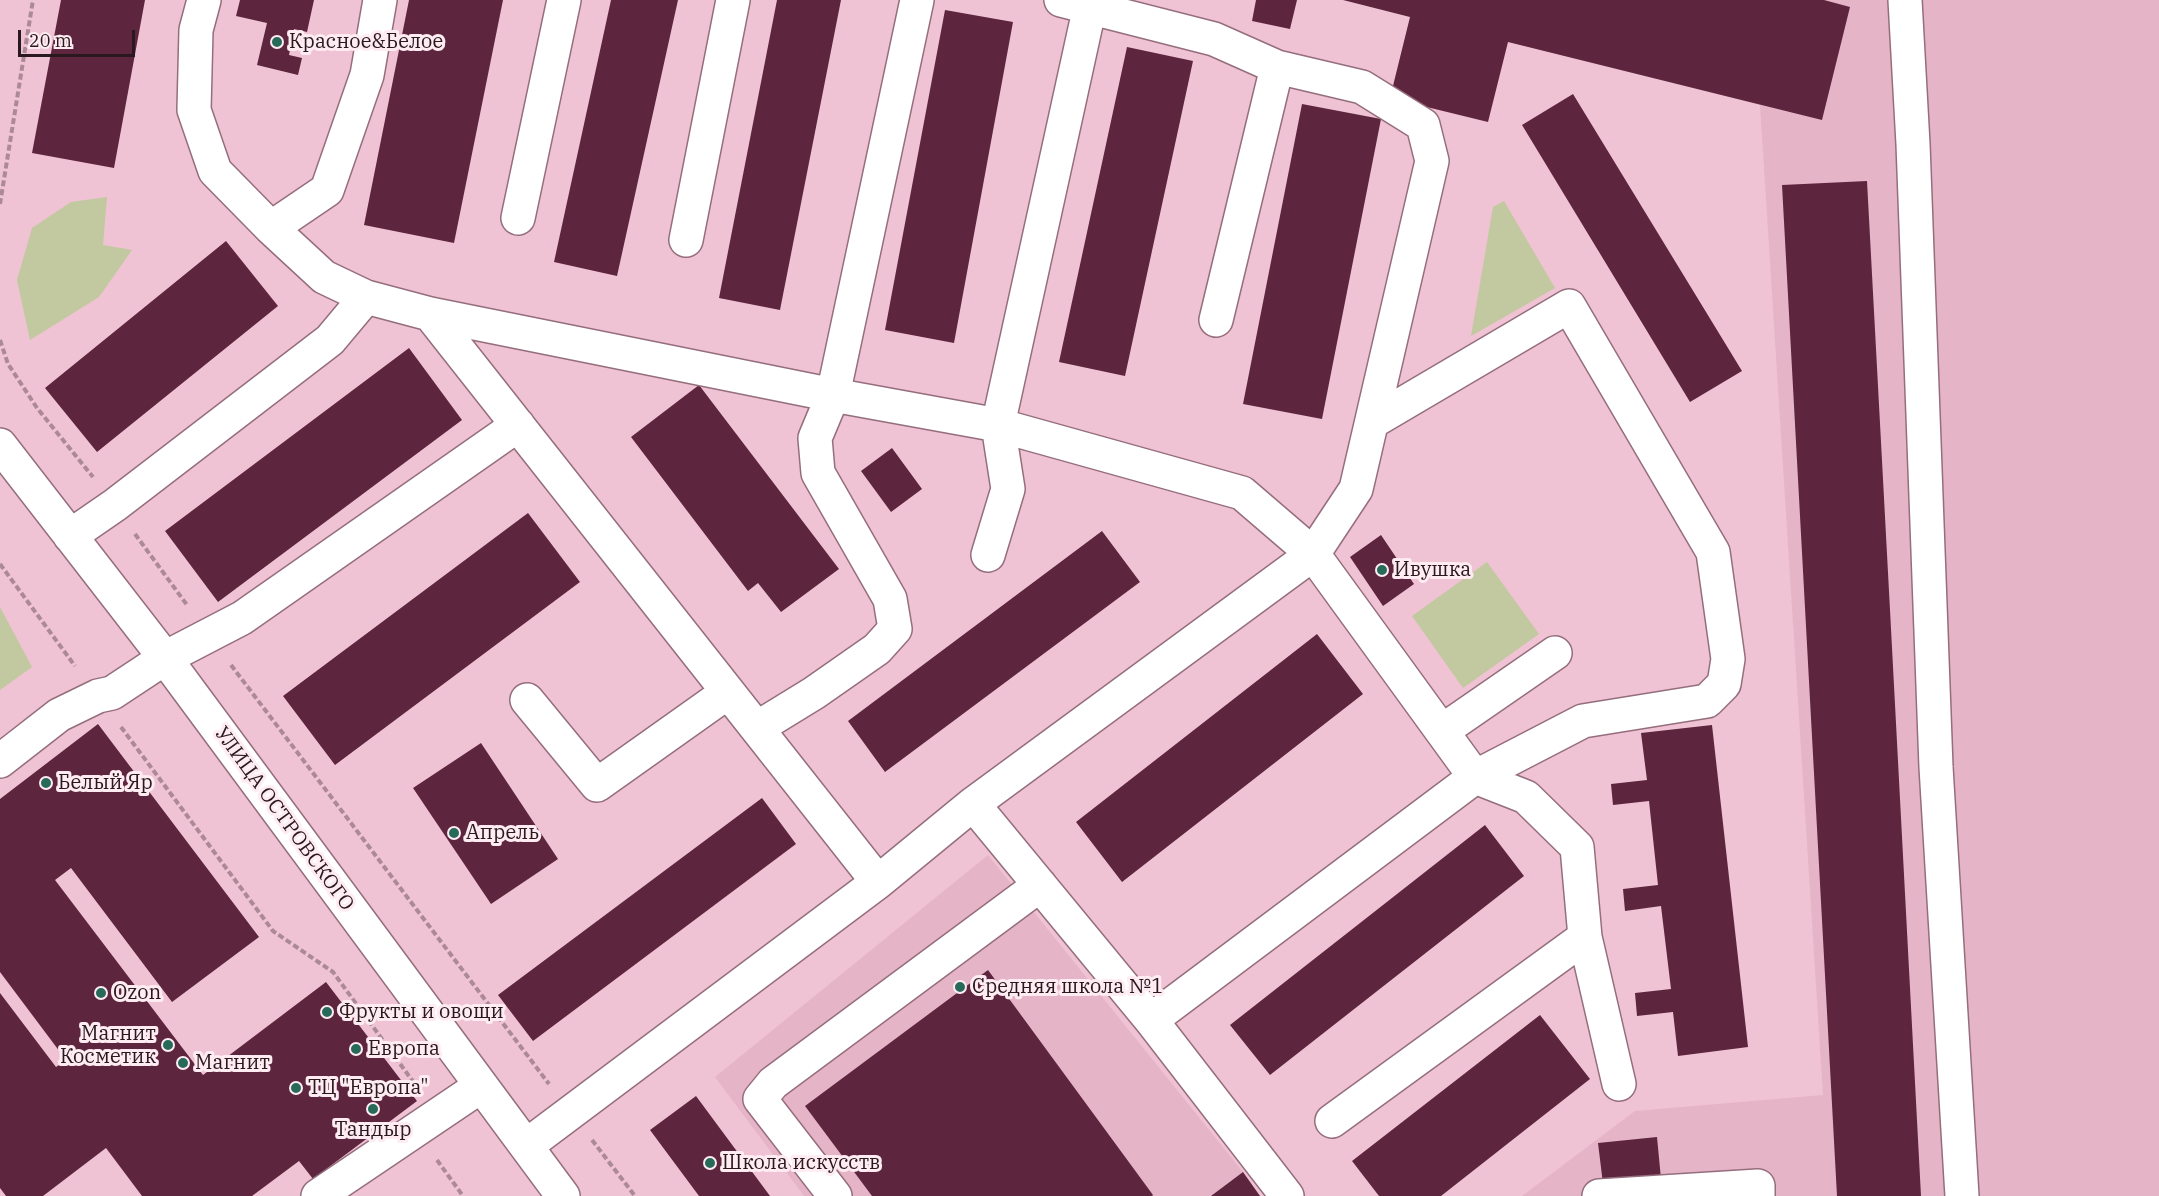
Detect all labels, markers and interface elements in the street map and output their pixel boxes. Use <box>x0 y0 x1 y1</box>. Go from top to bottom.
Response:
scale bar <box>21 18 138 56</box>
text: 20 m <box>29 29 72 52</box>
place label: Красное&Белое <box>289 30 443 54</box>
marker: Красное&Белое <box>270 35 284 49</box>
place label: Ивушка <box>1394 558 1471 582</box>
marker: Ивушка <box>1375 563 1389 577</box>
street label: УЛИЦА ОСТРОВСКОГО <box>209 722 359 916</box>
place label: Белый Яр <box>58 771 153 795</box>
marker: Белый Яр <box>39 776 53 790</box>
place label: Апрель <box>466 821 539 845</box>
marker: Апрель <box>447 826 461 840</box>
place label: Средняя школа №1 <box>972 975 1163 999</box>
marker: Средняя школа №1 <box>953 980 967 994</box>
place label: Ozon <box>113 981 161 1005</box>
marker: Ozon <box>94 986 108 1000</box>
place label: Фрукты и овощи <box>339 1000 504 1024</box>
marker: Фрукты и овощи <box>320 1005 334 1019</box>
place label: Магнит Косметик <box>60 1022 156 1069</box>
place label: Европа <box>368 1037 440 1061</box>
marker: Магнит Косметик <box>161 1038 175 1052</box>
marker: Европа <box>349 1042 363 1056</box>
place label: Магнит <box>195 1051 270 1075</box>
marker: Магнит <box>176 1056 190 1070</box>
place label: ТЦ "Европа" <box>308 1076 429 1100</box>
marker: ТЦ "Европа" <box>289 1081 303 1095</box>
marker: Тандыр <box>366 1102 380 1116</box>
place label: Тандыр <box>335 1118 411 1142</box>
place label: Школа искусств <box>722 1151 880 1175</box>
marker: Школа искусств <box>703 1156 717 1170</box>

